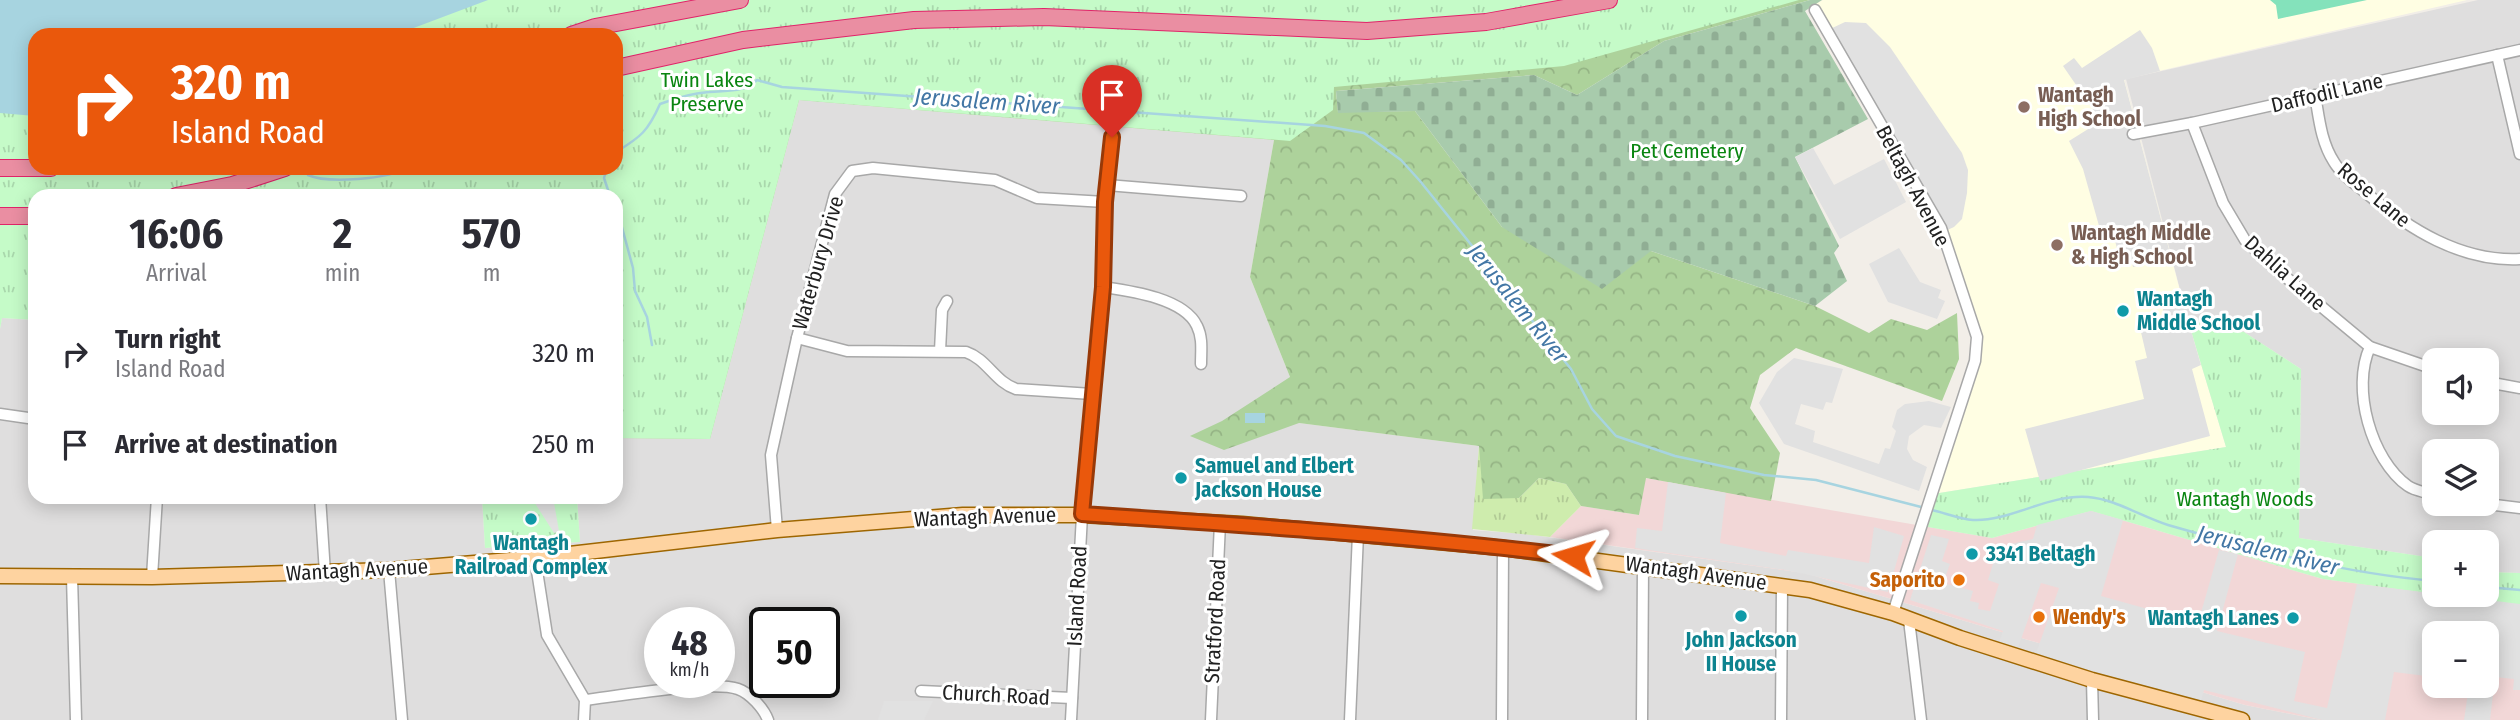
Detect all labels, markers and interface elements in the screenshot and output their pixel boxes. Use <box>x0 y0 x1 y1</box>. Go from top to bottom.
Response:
text: 320 m <box>171 53 291 112</box>
icon: right <box>56 56 147 147</box>
pin <box>1082 65 1142 137</box>
park label: Twin Lakes Preserve <box>661 67 753 117</box>
street label: Daffodil Lane <box>2269 68 2385 118</box>
icon: arrive <box>1093 76 1131 114</box>
water label: Jerusalem River <box>911 82 1062 120</box>
place label: Wantagh High School <box>2038 82 2141 132</box>
marker: Wantagh High School <box>2016 99 2032 115</box>
text: Island Road <box>171 113 325 151</box>
street label: Beltagh Avenue <box>1870 121 1956 251</box>
park label: Pet Cemetery <box>1630 138 1744 164</box>
street label: Rose Lane <box>2332 157 2416 233</box>
street label: Waterbury Drive <box>786 193 850 333</box>
text: 16:06 <box>129 209 224 259</box>
text: 2 <box>333 209 352 259</box>
text: 570 <box>462 209 522 259</box>
place label: Wantagh Middle & High School <box>2071 220 2211 270</box>
street label: Dahlia Lane <box>2239 230 2331 316</box>
water label: Jerusalem River <box>1460 236 1575 369</box>
marker: Wantagh Middle & High School <box>2049 237 2065 253</box>
text: Arrival <box>146 259 207 287</box>
text: min <box>325 259 360 287</box>
text: m <box>483 259 501 287</box>
place label: Wantagh Middle School <box>2137 286 2261 336</box>
marker: Wantagh Middle School <box>2115 303 2131 319</box>
text: Turn right <box>115 324 221 355</box>
icon: right <box>56 335 94 373</box>
text: 320 m <box>532 338 595 369</box>
map controls <box>2422 348 2499 698</box>
button: sound <box>2422 348 2499 425</box>
text: Island Road <box>115 355 226 383</box>
icon: arrive <box>56 426 94 464</box>
text: Arrive at destination <box>115 429 338 460</box>
text: 250 m <box>532 429 595 460</box>
button: layers <box>2422 439 2499 516</box>
place label: Samuel and Elbert Jackson House <box>1194 453 1354 503</box>
marker: Samuel and Elbert Jackson House <box>1173 470 1189 486</box>
park label: Wantagh Woods <box>2177 486 2314 512</box>
street label: Wantagh Avenue <box>913 502 1057 532</box>
marker: Wantagh Railroad Complex <box>523 511 539 527</box>
water label: Jerusalem River <box>2192 518 2343 581</box>
position arrow <box>1536 519 1610 593</box>
place label: Wantagh Railroad Complex <box>455 530 608 580</box>
button: + <box>2422 530 2499 607</box>
place label: 3341 Beltagh <box>1985 541 2095 567</box>
street label: Island Road <box>1061 545 1093 647</box>
marker: 3341 Beltagh <box>1964 546 1980 562</box>
street label: Wantagh Avenue <box>1624 550 1768 596</box>
street label: Wantagh Avenue <box>285 553 429 587</box>
street label: Stratford Road <box>1199 558 1231 684</box>
place label: Saporito <box>1870 567 1945 593</box>
marker: Saporito <box>1951 572 1967 588</box>
place label: Wendy's <box>2053 604 2126 630</box>
place label: Wantagh Lanes <box>2148 605 2279 631</box>
speed limit sign: 50 <box>749 607 840 698</box>
marker: John Jackson II House <box>1733 608 1749 624</box>
marker: Wendy's <box>2031 609 2047 625</box>
marker: Wantagh Lanes <box>2285 610 2301 626</box>
button: − <box>2422 621 2499 698</box>
text: 48 <box>671 622 708 664</box>
place label: John Jackson II House <box>1684 627 1797 677</box>
text: km/h <box>669 659 710 681</box>
street label: Church Road <box>942 679 1050 711</box>

